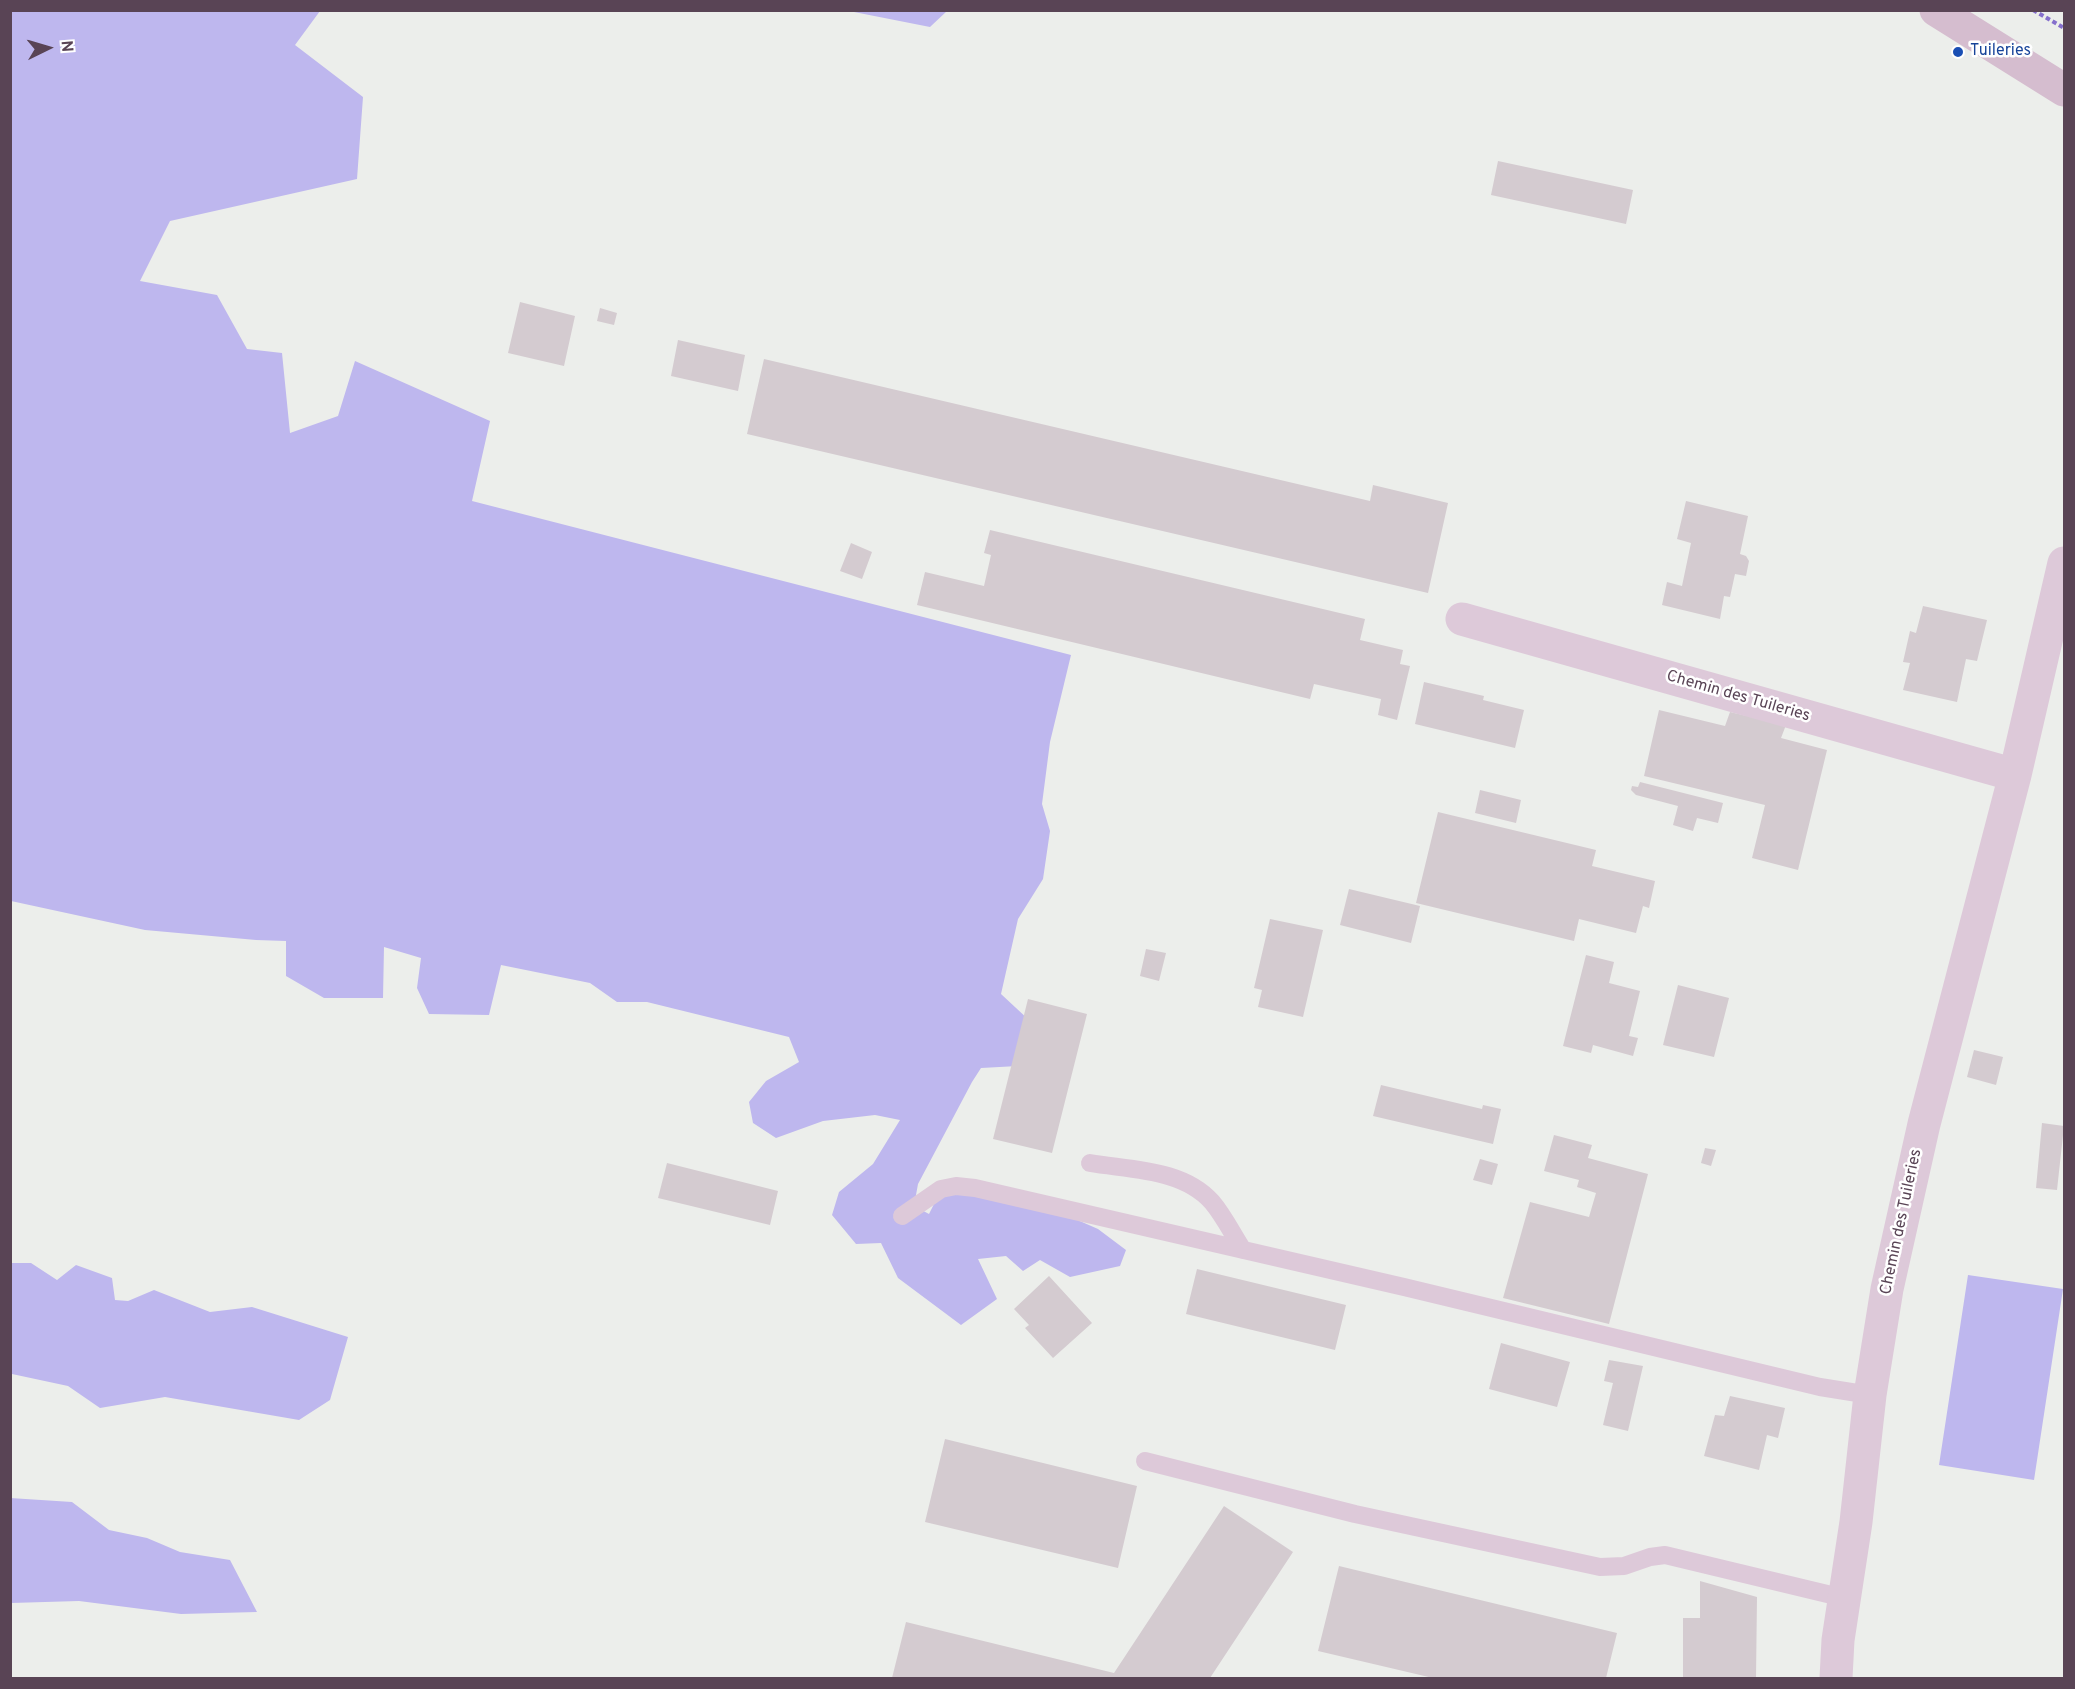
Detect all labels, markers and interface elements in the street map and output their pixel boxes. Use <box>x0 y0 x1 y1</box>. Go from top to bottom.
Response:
north arrow <box>18 18 78 78</box>
text: N <box>55 40 76 53</box>
place label: Tuileries <box>1970 42 2031 62</box>
marker: Tuileries <box>1951 45 1965 59</box>
street label: Chemin des Tuileries <box>1664 667 1812 727</box>
street label: Chemin des Tuileries <box>1877 1147 1927 1297</box>

